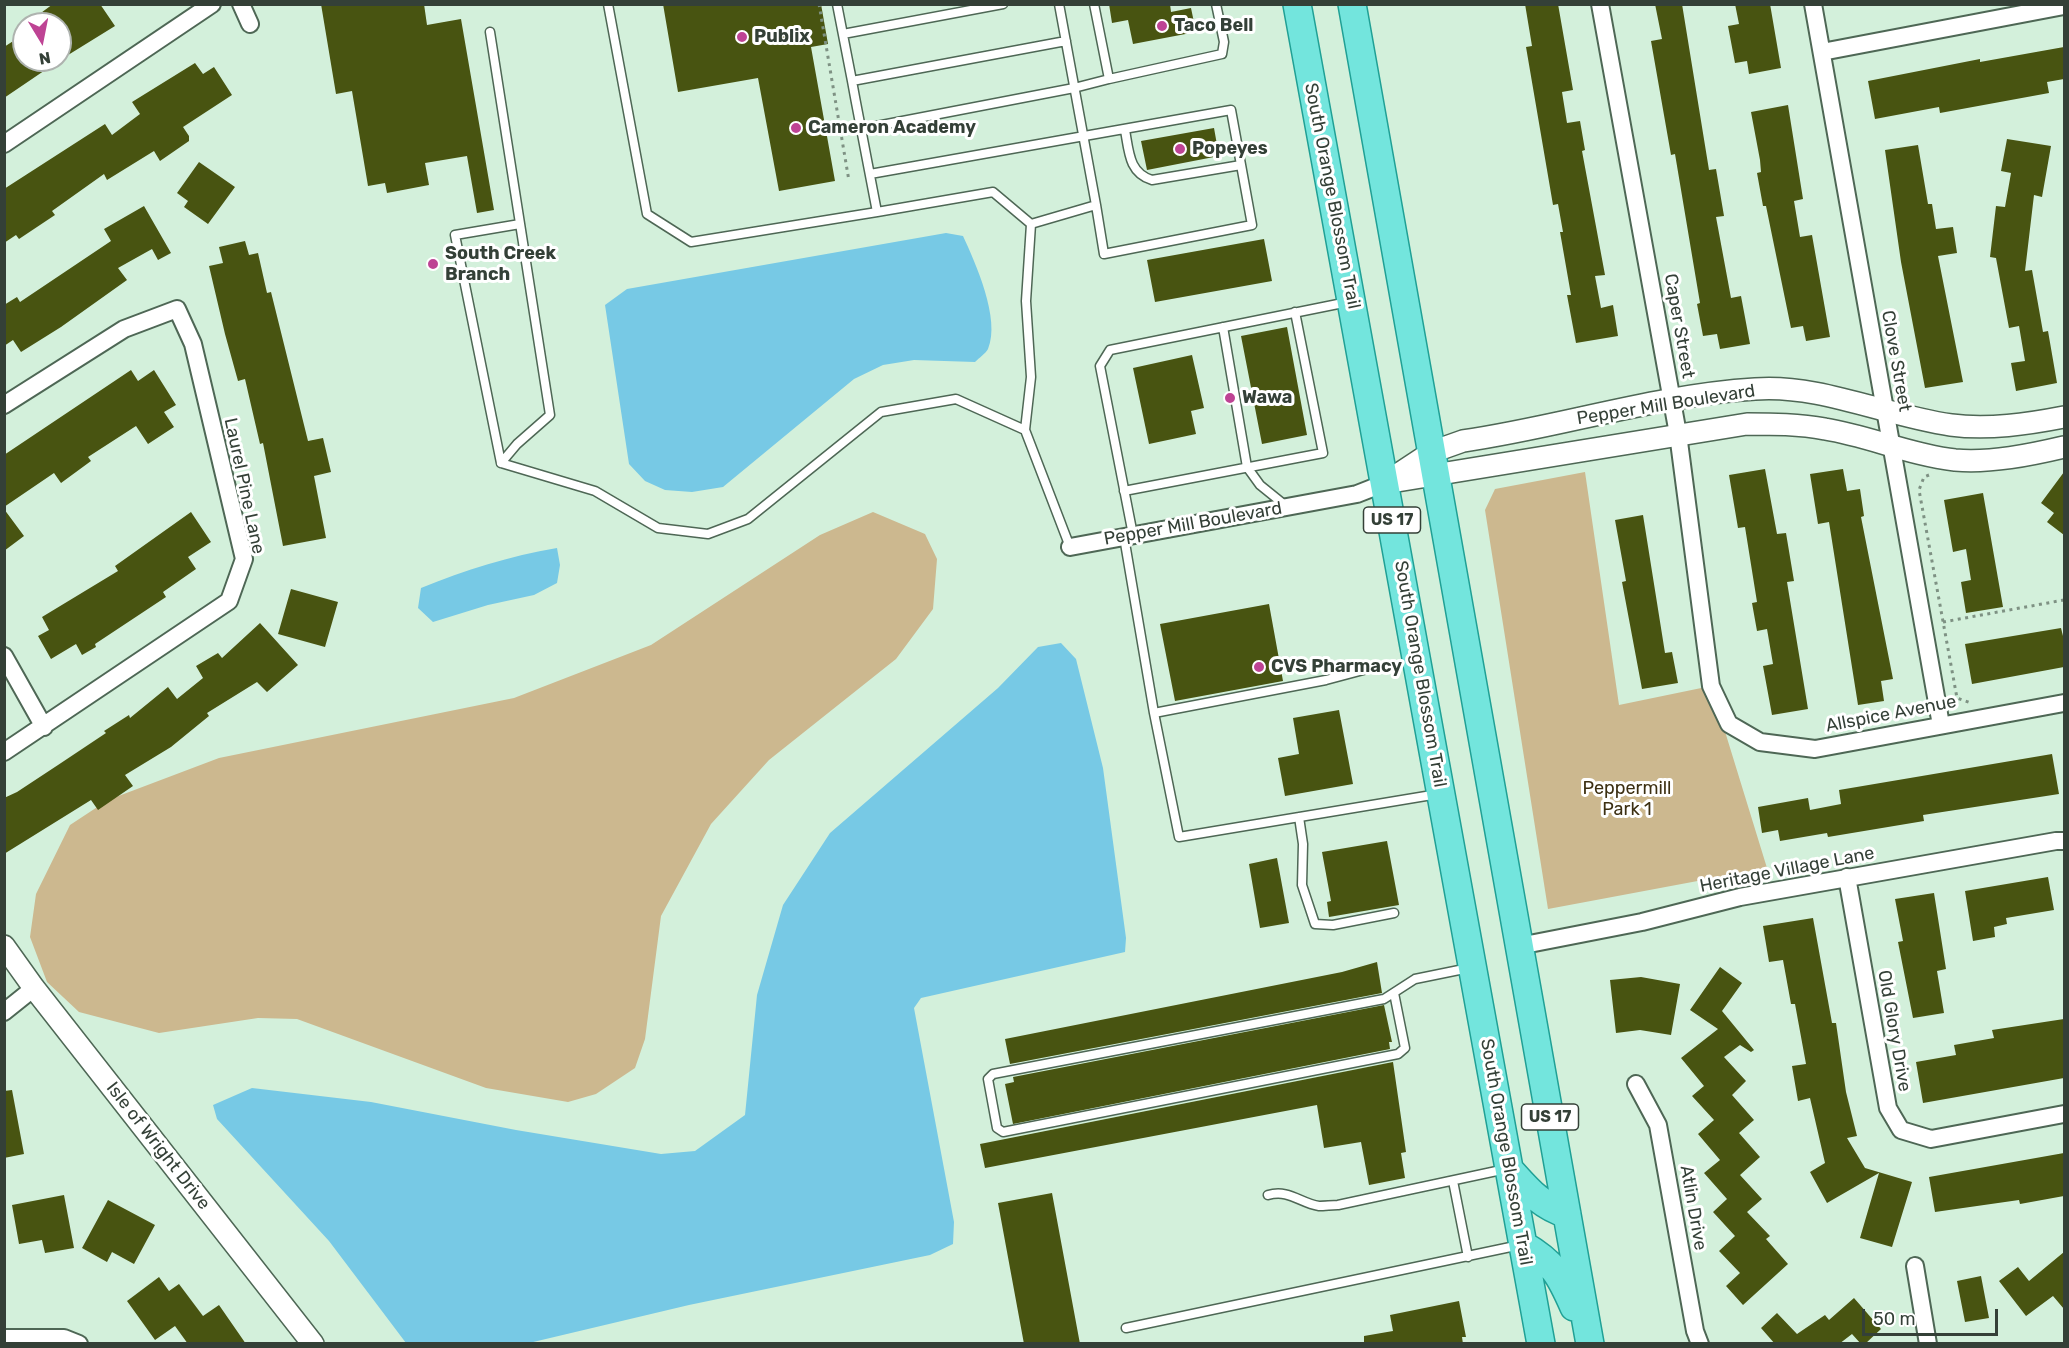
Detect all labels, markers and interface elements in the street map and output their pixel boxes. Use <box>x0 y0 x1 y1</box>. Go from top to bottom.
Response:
north arrow <box>12 12 72 72</box>
place label: Taco Bell <box>1174 15 1253 37</box>
marker: Taco Bell <box>1155 19 1169 33</box>
place label: Publix <box>754 26 810 48</box>
marker: Publix <box>735 30 749 44</box>
text: N <box>38 48 52 69</box>
street label: South Orange Blossom Trail <box>1299 81 1365 311</box>
place label: Cameron Academy <box>808 117 976 139</box>
marker: Cameron Academy <box>789 121 803 135</box>
place label: Popeyes <box>1192 138 1268 160</box>
marker: Popeyes <box>1173 142 1187 156</box>
place label: South Creek Branch <box>445 243 556 286</box>
marker: South Creek Branch <box>426 257 440 271</box>
street label: Caper Street <box>1659 272 1699 380</box>
street label: Clove Street <box>1876 309 1916 413</box>
street label: Pepper Mill Boulevard <box>1575 380 1757 430</box>
place label: Wawa <box>1242 387 1292 409</box>
marker: Wawa <box>1223 391 1237 405</box>
street label: Laurel Pine Lane <box>219 416 269 556</box>
street label: Pepper Mill Boulevard <box>1102 498 1284 550</box>
road number: US 17 <box>1364 507 1420 533</box>
street label: South Orange Blossom Trail <box>1389 559 1451 789</box>
place label: CVS Pharmacy <box>1271 656 1402 678</box>
marker: CVS Pharmacy <box>1252 660 1266 674</box>
street label: Allspice Avenue <box>1824 691 1958 737</box>
park label: Peppermill Park 1 <box>1583 778 1671 820</box>
street label: Heritage Village Lane <box>1698 842 1876 898</box>
street label: Old Glory Drive <box>1873 968 1915 1094</box>
street label: South Orange Blossom Trail <box>1475 1037 1537 1267</box>
street label: Isle of Wright Drive <box>101 1078 215 1214</box>
road number: US 17 <box>1522 1104 1578 1130</box>
street label: Atlin Drive <box>1675 1164 1711 1252</box>
scale bar <box>1865 1297 2002 1335</box>
text: 50 m <box>1873 1308 1916 1330</box>

